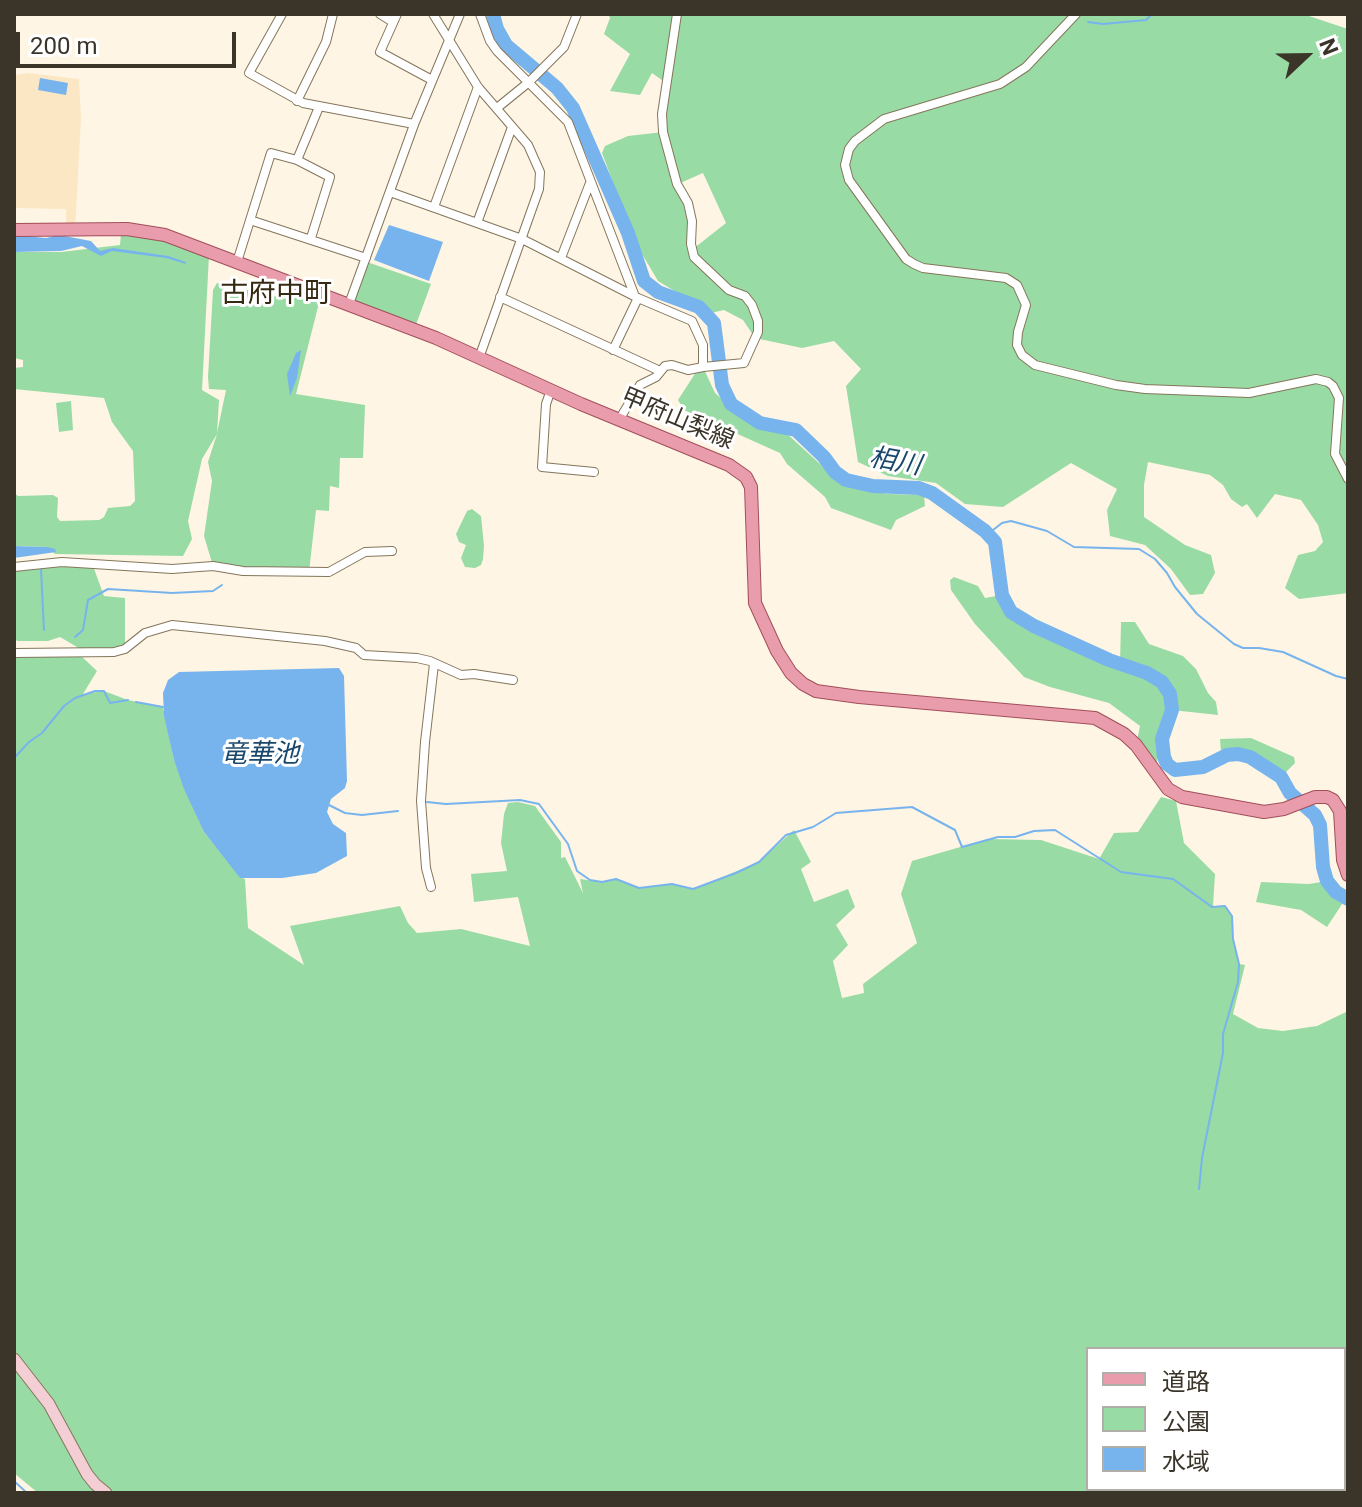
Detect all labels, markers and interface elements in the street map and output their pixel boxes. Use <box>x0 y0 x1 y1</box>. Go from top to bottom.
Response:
scale bar <box>20 16 240 66</box>
north arrow <box>1266 16 1346 96</box>
text: 200 m <box>30 32 97 60</box>
text: N <box>1314 35 1343 59</box>
district label: 古府中町 <box>220 278 332 312</box>
street label: 甲府山梨線 <box>616 383 738 457</box>
water label: 相川 <box>867 443 923 483</box>
water label: 竜華池 <box>221 739 299 771</box>
legend <box>1086 1347 1346 1491</box>
text: 道路 <box>1162 1368 1210 1396</box>
text: 公園 <box>1162 1408 1210 1436</box>
text: 水域 <box>1162 1448 1210 1476</box>

